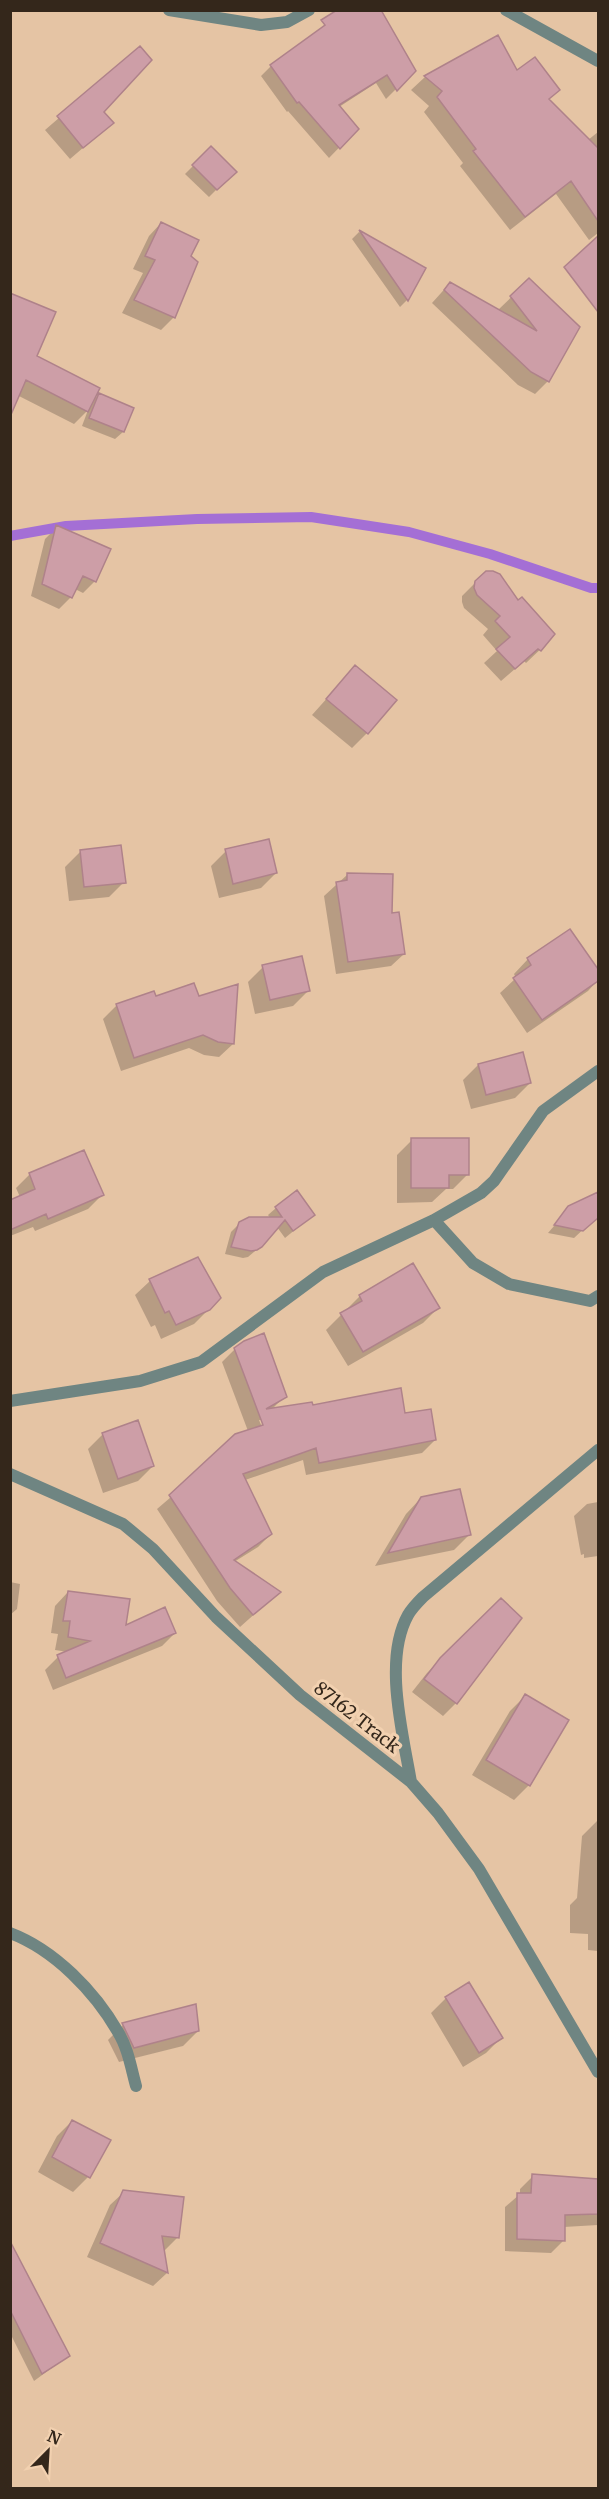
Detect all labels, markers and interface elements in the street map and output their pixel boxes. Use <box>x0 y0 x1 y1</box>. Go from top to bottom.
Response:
street label: 87162 Track <box>309 1676 405 1758</box>
north arrow <box>18 2421 78 2481</box>
text: N <box>44 2426 64 2449</box>

